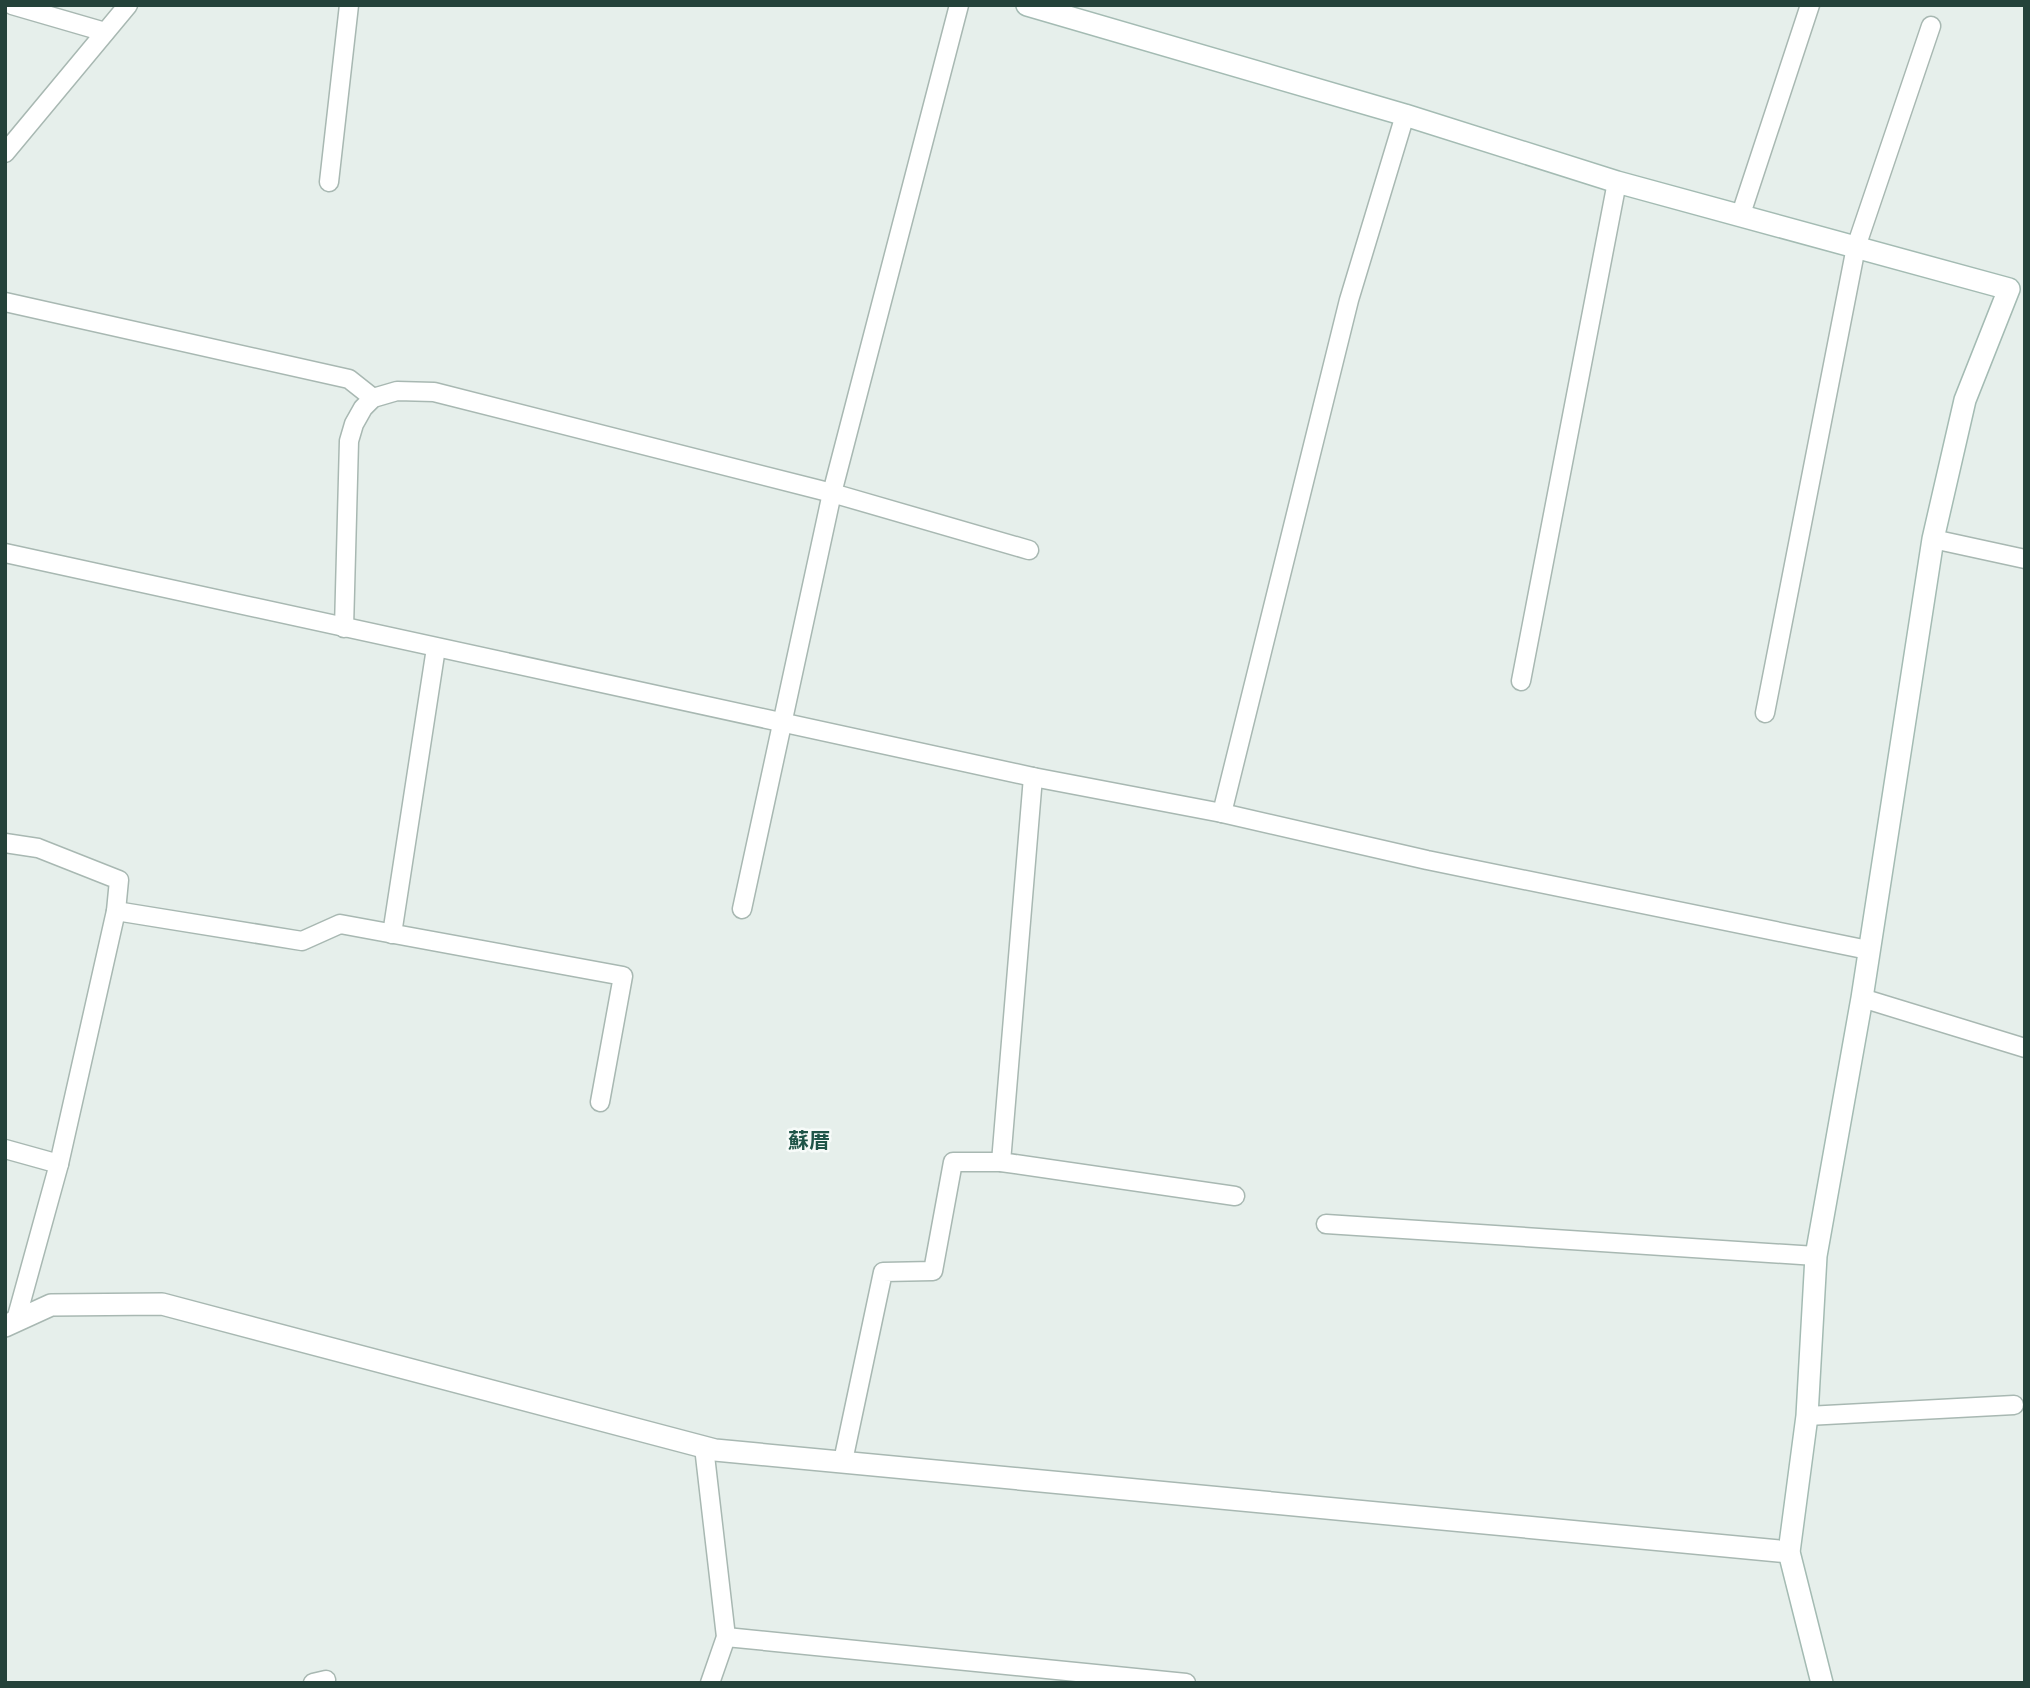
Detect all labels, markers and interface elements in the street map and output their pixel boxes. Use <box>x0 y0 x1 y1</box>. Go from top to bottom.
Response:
district label: 蘇厝 <box>788 1128 830 1154</box>

